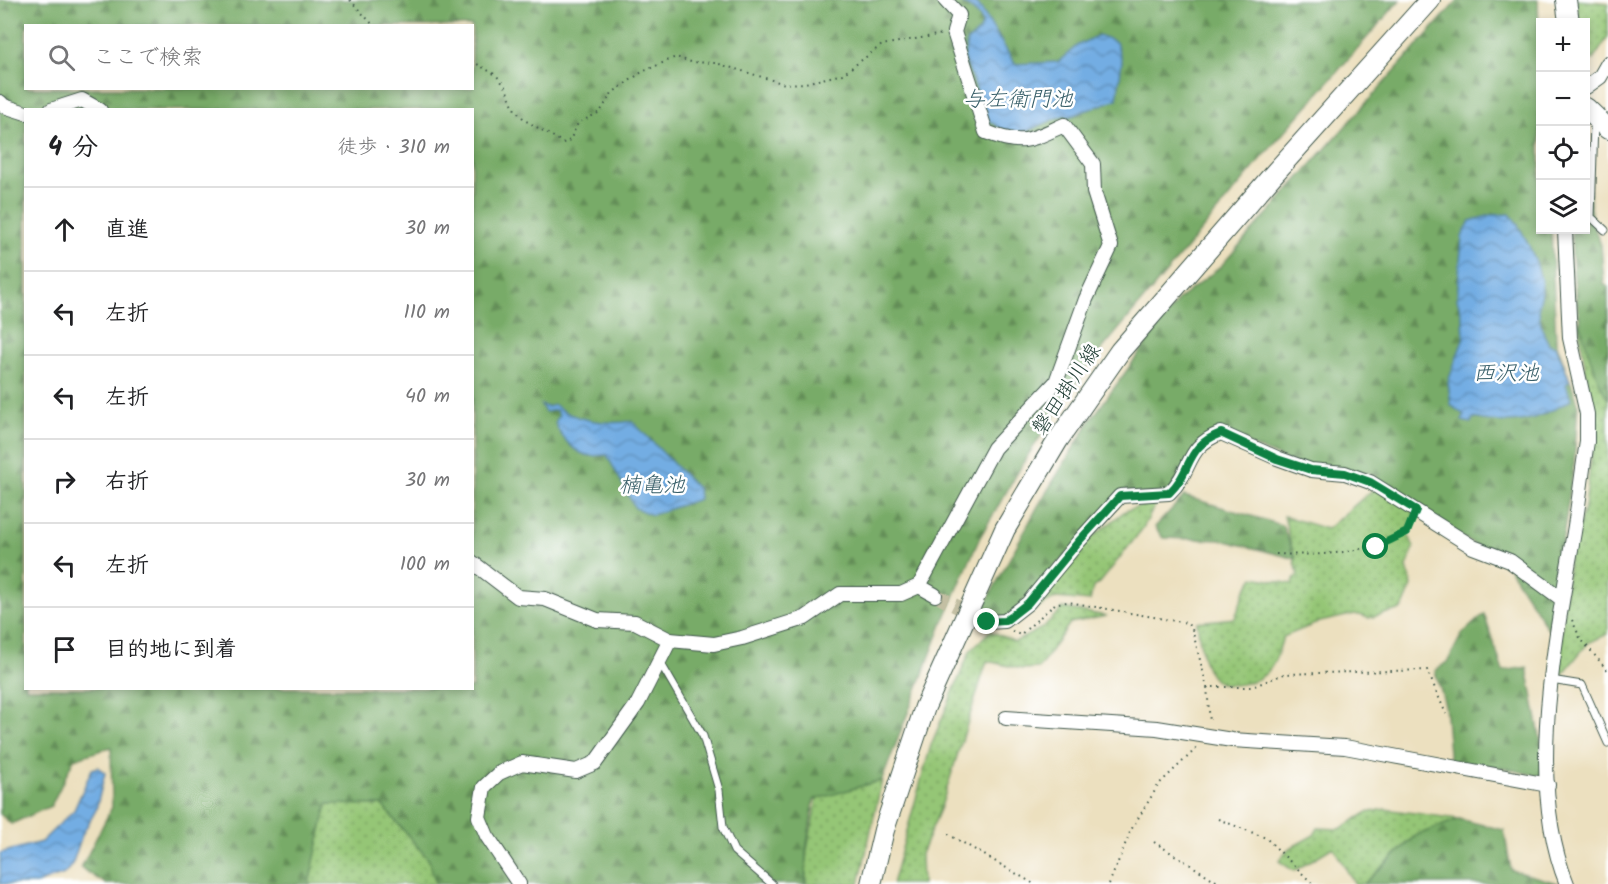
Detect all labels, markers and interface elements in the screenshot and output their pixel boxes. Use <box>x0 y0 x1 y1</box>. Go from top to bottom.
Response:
map controls <box>1536 18 1590 234</box>
button: + <box>1536 18 1590 72</box>
search box <box>24 24 474 90</box>
icon: search <box>45 41 78 74</box>
text: ここで検索 <box>93 41 203 76</box>
button: − <box>1536 72 1590 126</box>
water label: 与左衛門池 <box>963 83 1074 118</box>
button: locate <box>1536 126 1590 180</box>
text: 4 分 <box>48 127 98 169</box>
text: 徒歩 · 310 m <box>338 132 450 164</box>
button: layers <box>1536 180 1590 234</box>
icon: ahead <box>48 213 81 246</box>
text: 直進 <box>105 213 149 248</box>
text: 30 m <box>405 213 450 245</box>
icon: left <box>48 297 81 330</box>
text: 左折 <box>105 297 149 332</box>
text: 110 m <box>404 297 450 329</box>
street label: 磐田掛川線 <box>1024 337 1110 443</box>
water label: 西沢池 <box>1473 357 1540 392</box>
icon: left <box>48 381 81 414</box>
text: 左折 <box>105 381 149 416</box>
text: 40 m <box>405 381 450 413</box>
icon: right <box>48 465 81 498</box>
text: 右折 <box>105 465 149 500</box>
text: 30 m <box>405 465 450 497</box>
water label: 楠亀池 <box>619 469 686 504</box>
route start <box>1362 533 1388 559</box>
icon: left <box>48 549 81 582</box>
text: 左折 <box>105 549 149 584</box>
text: 100 m <box>400 549 450 581</box>
route end <box>973 608 999 634</box>
icon: arrive <box>48 633 81 666</box>
text: 目的地に到着 <box>105 633 237 668</box>

